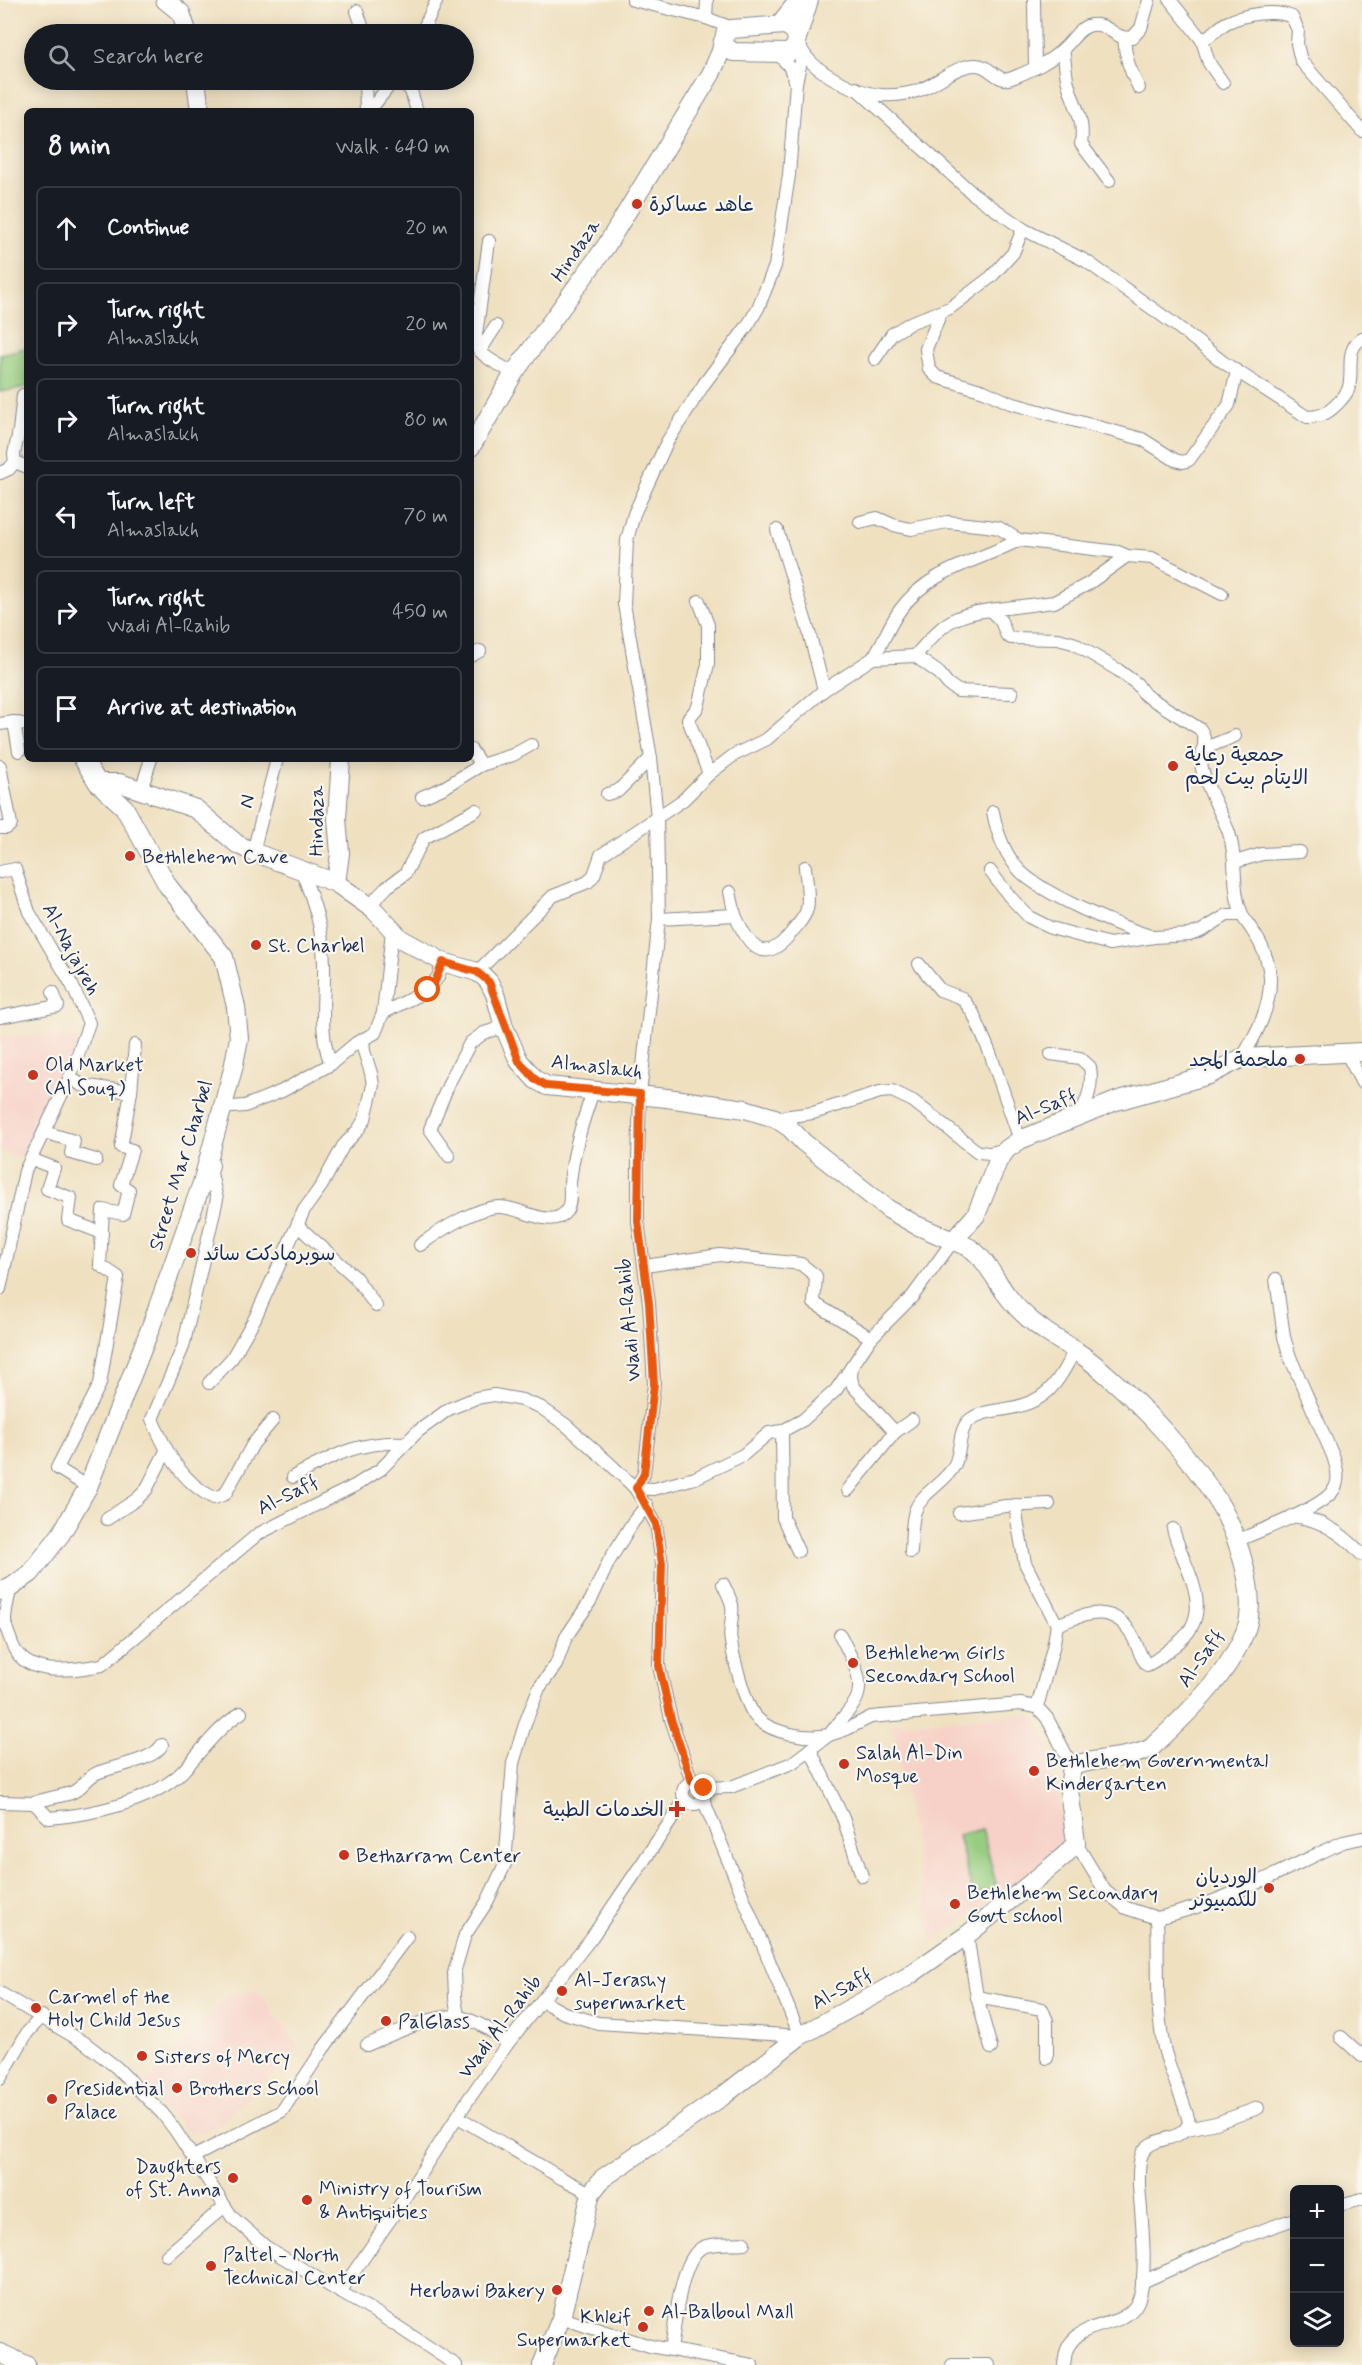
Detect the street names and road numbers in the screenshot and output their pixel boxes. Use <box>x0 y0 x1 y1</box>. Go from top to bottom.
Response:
street label: Hindaza <box>545 213 608 288</box>
street label: Hindaza <box>304 785 331 856</box>
street label: N <box>233 792 262 811</box>
street label: Al-Najajreh <box>35 899 106 1001</box>
street label: Almaslakh <box>549 1048 644 1086</box>
street label: Street Mar Charbel <box>143 1077 220 1254</box>
street label: Al-Saff <box>1010 1082 1081 1132</box>
street label: Wadi Al-Rahib <box>611 1257 648 1382</box>
street label: Al-Saff <box>253 1468 323 1522</box>
street label: Al-Saff <box>1172 1624 1231 1693</box>
street label: Al-Saff <box>807 1962 877 2017</box>
street label: Wadi Al-Rahib <box>452 1969 548 2084</box>

